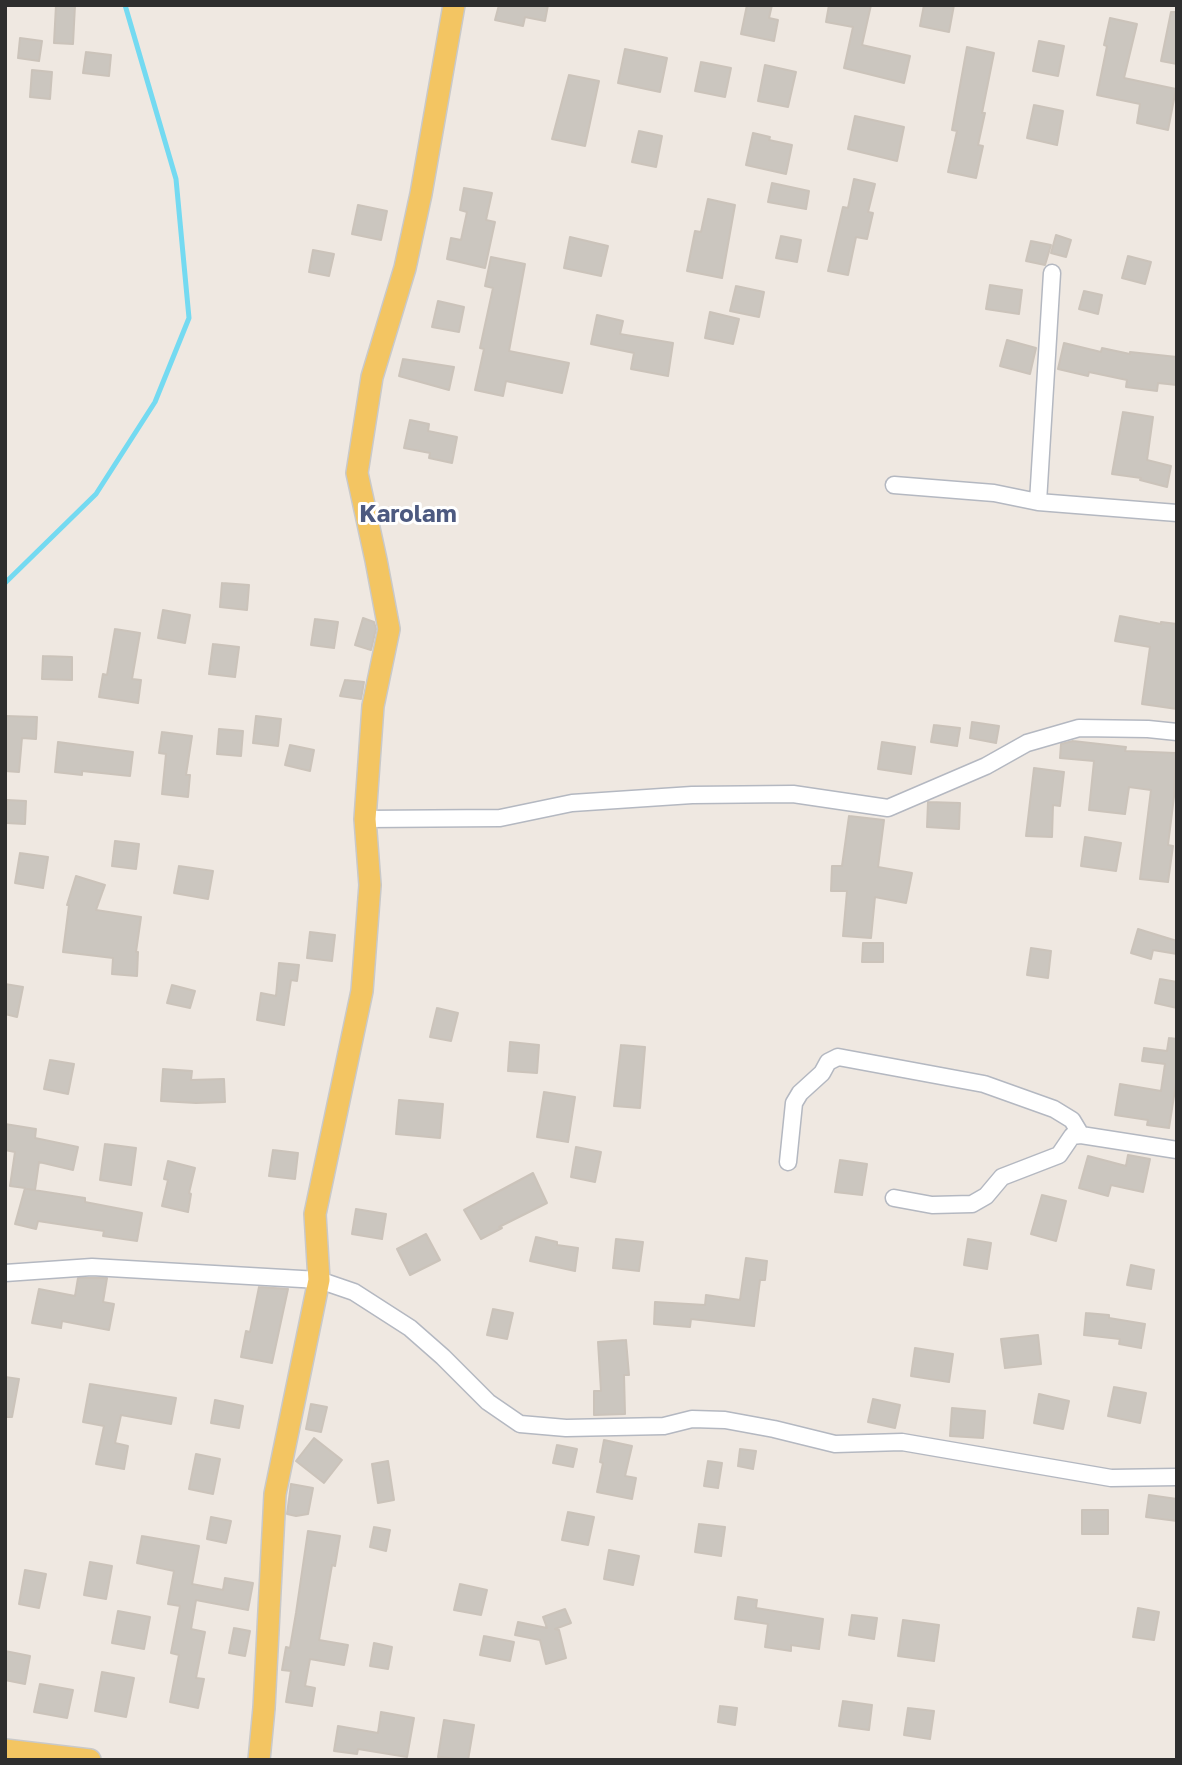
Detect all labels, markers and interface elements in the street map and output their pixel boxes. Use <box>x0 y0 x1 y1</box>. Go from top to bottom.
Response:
district label: Karolam <box>359 500 457 528</box>

